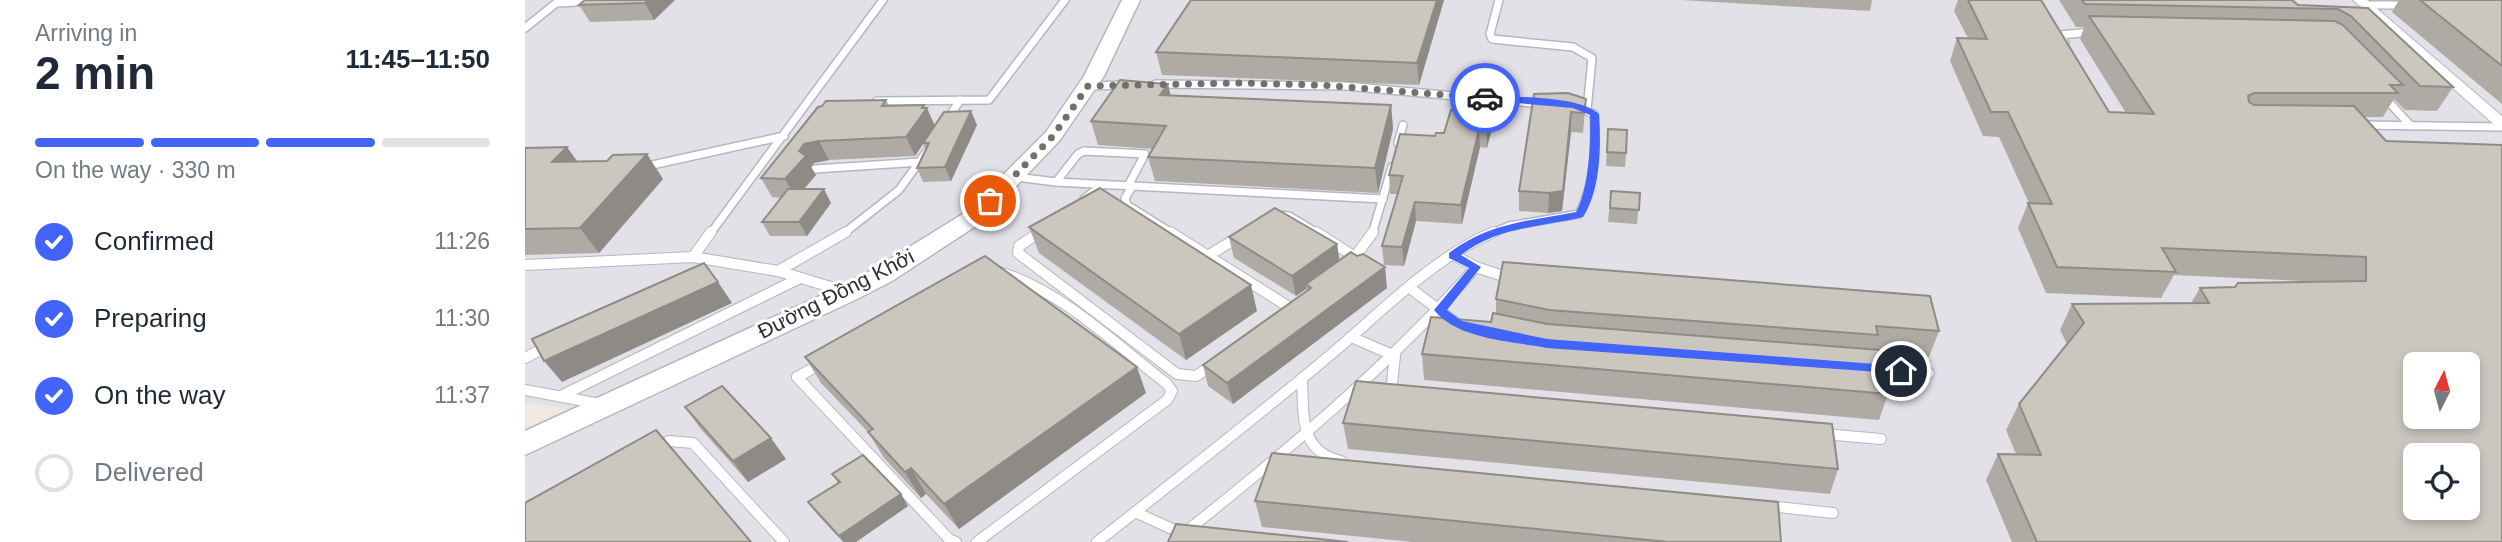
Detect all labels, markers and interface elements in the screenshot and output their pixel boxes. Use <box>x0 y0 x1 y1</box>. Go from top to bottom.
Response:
text: Arriving in <box>35 20 137 46</box>
text: 11:45–11:50 <box>345 44 490 74</box>
text: 2 min <box>35 47 155 99</box>
courier <box>1450 63 1520 133</box>
icon: car <box>1466 79 1504 117</box>
text: On the way · 330 m <box>35 157 236 183</box>
pin <box>960 171 1020 231</box>
icon: bag <box>971 182 1009 220</box>
icon: check <box>35 223 73 261</box>
text: Confirmed <box>94 226 214 256</box>
text: 11:26 <box>434 228 490 254</box>
street label: Đường Đồng Khởi <box>754 244 918 343</box>
icon: check <box>35 300 73 338</box>
text: Preparing <box>94 303 207 333</box>
text: 11:30 <box>434 305 490 331</box>
pin <box>1871 341 1931 401</box>
icon: home <box>1882 352 1920 390</box>
north arrow <box>2403 352 2480 429</box>
map controls <box>2403 352 2480 520</box>
icon: check <box>35 377 73 415</box>
text: On the way <box>94 380 226 410</box>
text: 11:37 <box>434 382 490 408</box>
button: locate <box>2403 443 2480 520</box>
text: Delivered <box>94 457 204 487</box>

